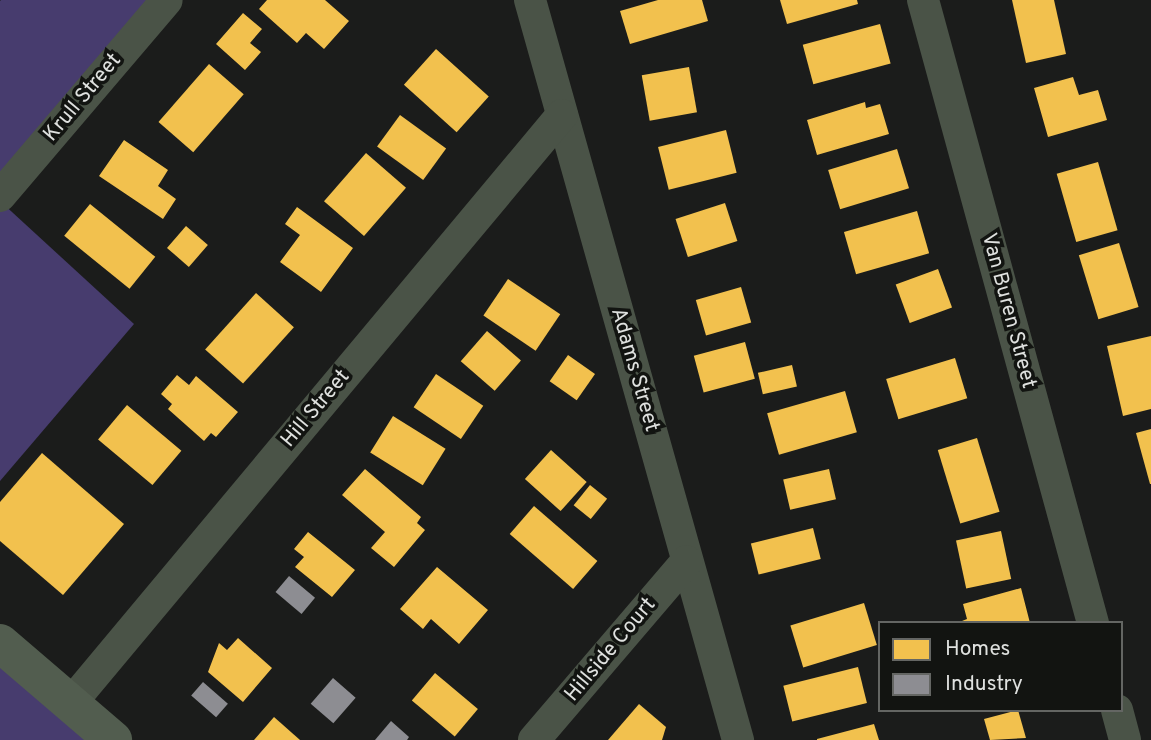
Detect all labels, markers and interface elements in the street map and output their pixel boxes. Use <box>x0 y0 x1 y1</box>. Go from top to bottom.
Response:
street label: Krull Street <box>39 49 127 147</box>
street label: Van Buren Street <box>975 231 1041 391</box>
street label: Adams Street <box>604 305 664 435</box>
street label: Hill Street <box>276 365 356 453</box>
street label: Hillside Court <box>560 593 662 707</box>
legend <box>878 621 1123 712</box>
text: Homes <box>945 636 1010 663</box>
text: Industry <box>945 671 1023 698</box>

